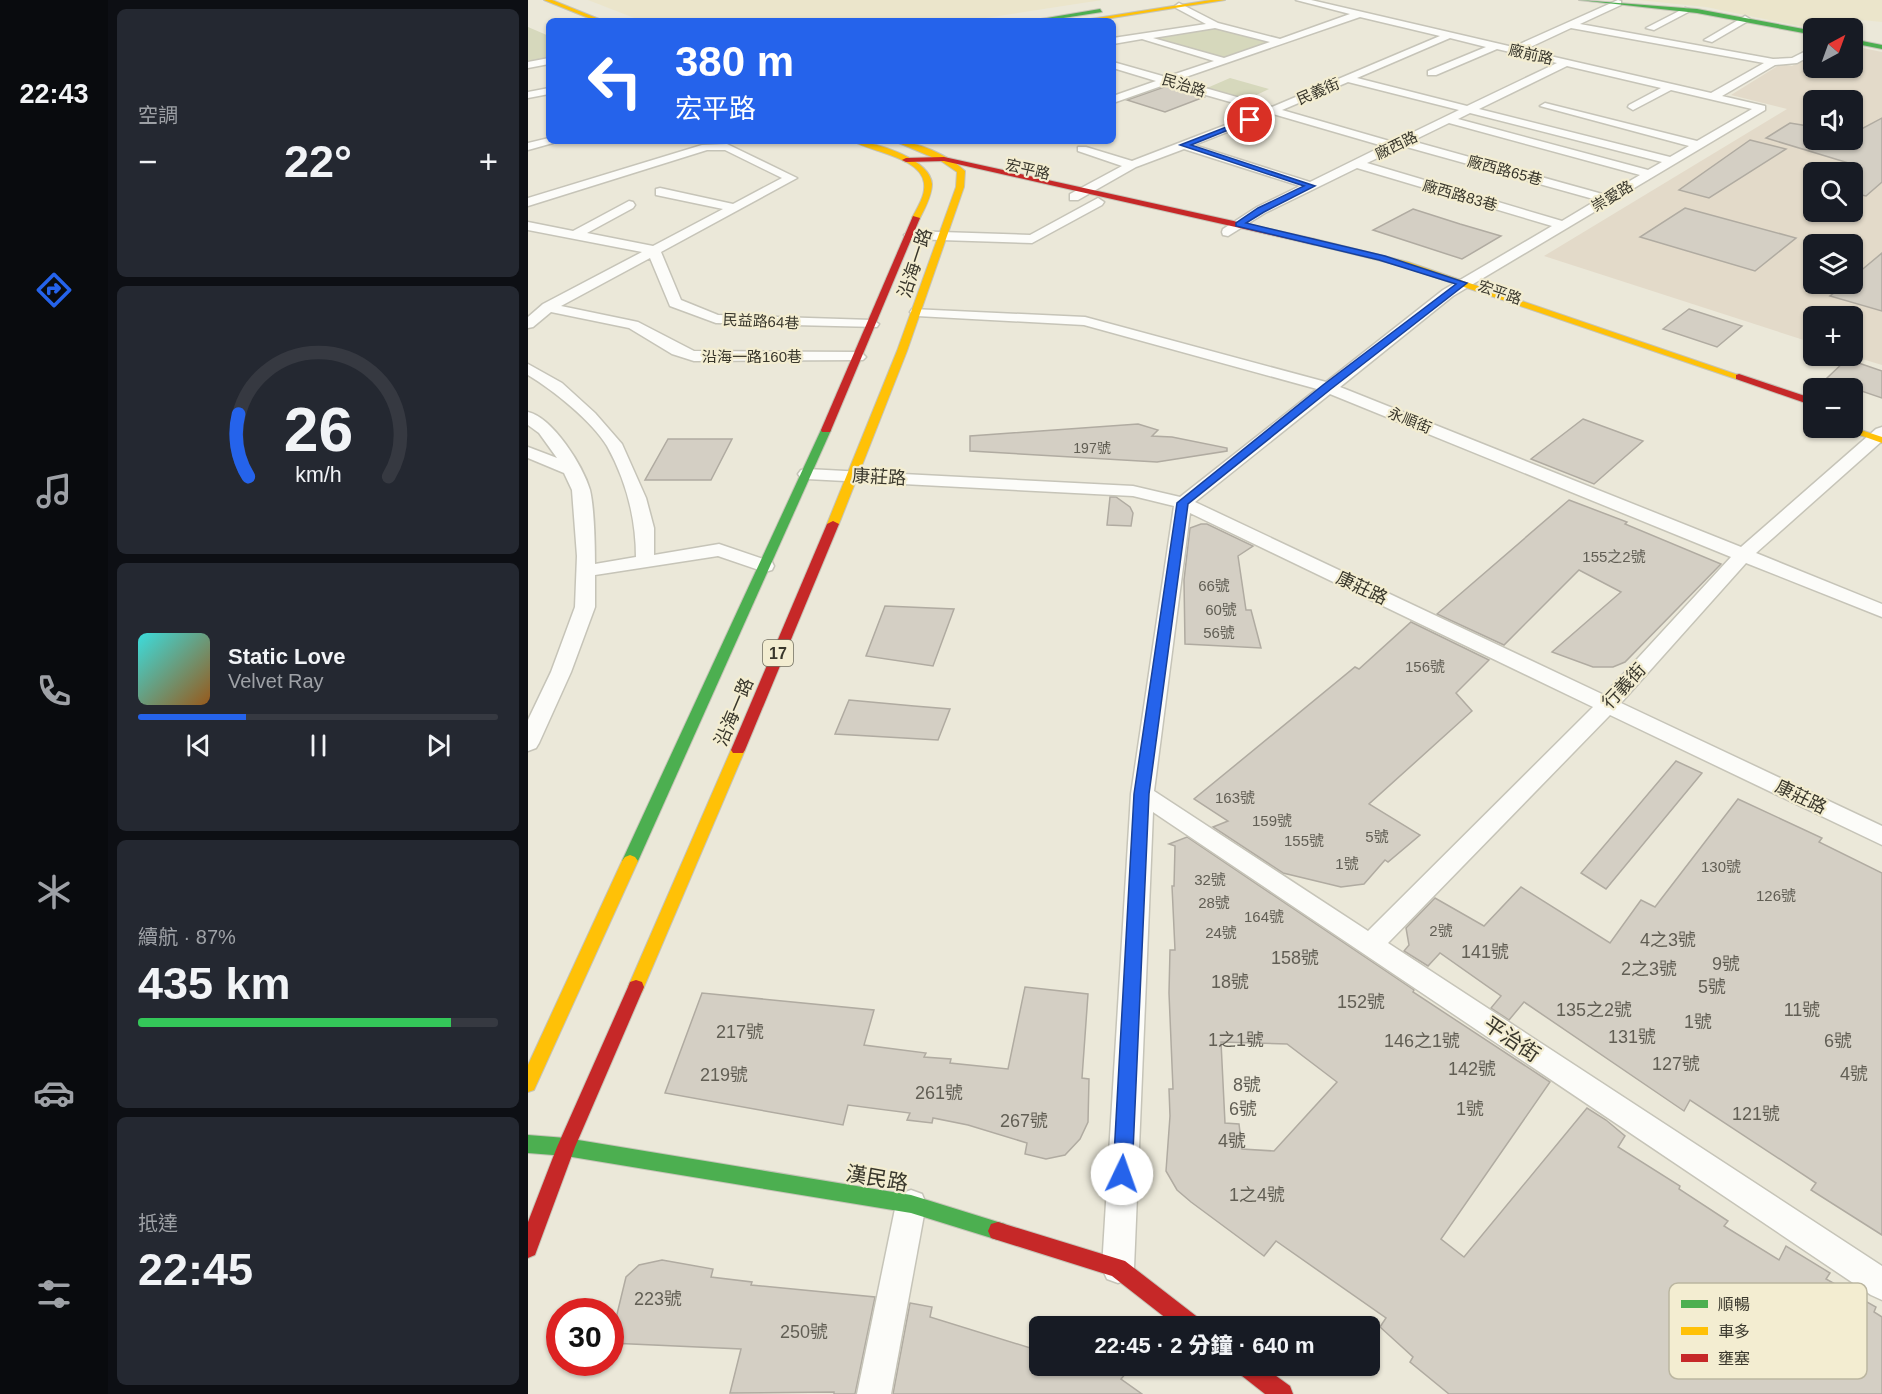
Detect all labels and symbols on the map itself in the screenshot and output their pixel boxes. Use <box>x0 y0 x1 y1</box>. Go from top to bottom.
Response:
north arrow <box>1803 18 1863 78</box>
street label: 廠前路 <box>1507 41 1555 67</box>
street label: 民治路 <box>1160 70 1208 100</box>
street label: 民義街 <box>1294 74 1342 108</box>
pin <box>1224 94 1275 145</box>
street label: 廠西路 <box>1372 127 1420 163</box>
street label: 廠西路65巷 <box>1466 152 1544 188</box>
street label: 宏平路 <box>1004 156 1052 182</box>
street label: 廠西路83巷 <box>1421 176 1499 214</box>
street label: 崇愛路 <box>1588 177 1636 215</box>
street label: 沿海一路 <box>894 226 936 300</box>
street label: 宏平路 <box>1476 277 1524 307</box>
street label: 民益路64巷 <box>722 311 800 331</box>
street label: 沿海一路160巷 <box>702 348 802 365</box>
street label: 永順街 <box>1386 404 1434 436</box>
house number: 197號 <box>1073 440 1111 456</box>
street label: 康莊路 <box>852 466 906 488</box>
house number: 155之2號 <box>1582 548 1646 565</box>
street label: 康莊路 <box>1333 568 1391 608</box>
house number: 66號 <box>1198 577 1230 594</box>
house number: 60號 <box>1205 601 1237 618</box>
house number: 56號 <box>1203 624 1235 641</box>
road number: 17 <box>763 640 793 666</box>
house number: 156號 <box>1405 658 1445 675</box>
street label: 行義街 <box>1598 659 1650 713</box>
street label: 沿海一路 <box>711 675 757 749</box>
street label: 康莊路 <box>1772 776 1830 818</box>
house number: 163號 <box>1215 789 1255 806</box>
house number: 159號 <box>1252 812 1292 829</box>
house number: 5號 <box>1365 828 1389 845</box>
house number: 155號 <box>1284 832 1324 849</box>
house number: 1號 <box>1335 855 1359 872</box>
house number: 130號 <box>1701 858 1741 875</box>
house number: 32號 <box>1194 871 1226 888</box>
house number: 126號 <box>1756 887 1796 904</box>
house number: 28號 <box>1198 894 1230 911</box>
house number: 164號 <box>1244 908 1284 925</box>
house number: 2號 <box>1429 922 1453 939</box>
house number: 24號 <box>1205 924 1237 941</box>
house number: 4之3號 <box>1640 930 1696 950</box>
house number: 141號 <box>1461 942 1509 962</box>
house number: 158號 <box>1271 948 1319 968</box>
house number: 9號 <box>1712 954 1740 974</box>
house number: 2之3號 <box>1621 959 1677 979</box>
house number: 18號 <box>1211 972 1249 992</box>
house number: 5號 <box>1698 977 1726 997</box>
house number: 152號 <box>1337 992 1385 1012</box>
house number: 135之2號 <box>1556 1000 1632 1020</box>
house number: 11號 <box>1784 1000 1820 1020</box>
street label: 平治街 <box>1479 1012 1545 1066</box>
house number: 1號 <box>1684 1012 1712 1032</box>
house number: 217號 <box>716 1022 764 1042</box>
house number: 131號 <box>1608 1027 1656 1047</box>
house number: 1之1號 <box>1208 1030 1264 1050</box>
house number: 146之1號 <box>1384 1031 1460 1051</box>
house number: 6號 <box>1824 1031 1852 1051</box>
house number: 127號 <box>1652 1054 1700 1074</box>
house number: 142號 <box>1448 1059 1496 1079</box>
house number: 4號 <box>1840 1064 1868 1084</box>
house number: 219號 <box>700 1065 748 1085</box>
house number: 8號 <box>1233 1075 1261 1095</box>
house number: 261號 <box>915 1083 963 1103</box>
house number: 6號 <box>1229 1099 1257 1119</box>
house number: 1號 <box>1456 1099 1484 1119</box>
house number: 121號 <box>1732 1104 1780 1124</box>
house number: 267號 <box>1000 1111 1048 1131</box>
house number: 4號 <box>1218 1131 1246 1151</box>
position arrow <box>1090 1142 1154 1206</box>
street label: 漢民路 <box>844 1161 910 1195</box>
house number: 1之4號 <box>1229 1185 1285 1205</box>
legend <box>1669 1283 1867 1379</box>
house number: 223號 <box>634 1289 682 1309</box>
text: 順暢 <box>1718 1296 1750 1313</box>
speed limit sign: 30 <box>546 1298 624 1376</box>
house number: 250號 <box>780 1322 828 1342</box>
text: 車多 <box>1718 1323 1750 1340</box>
text: 壅塞 <box>1718 1350 1750 1367</box>

